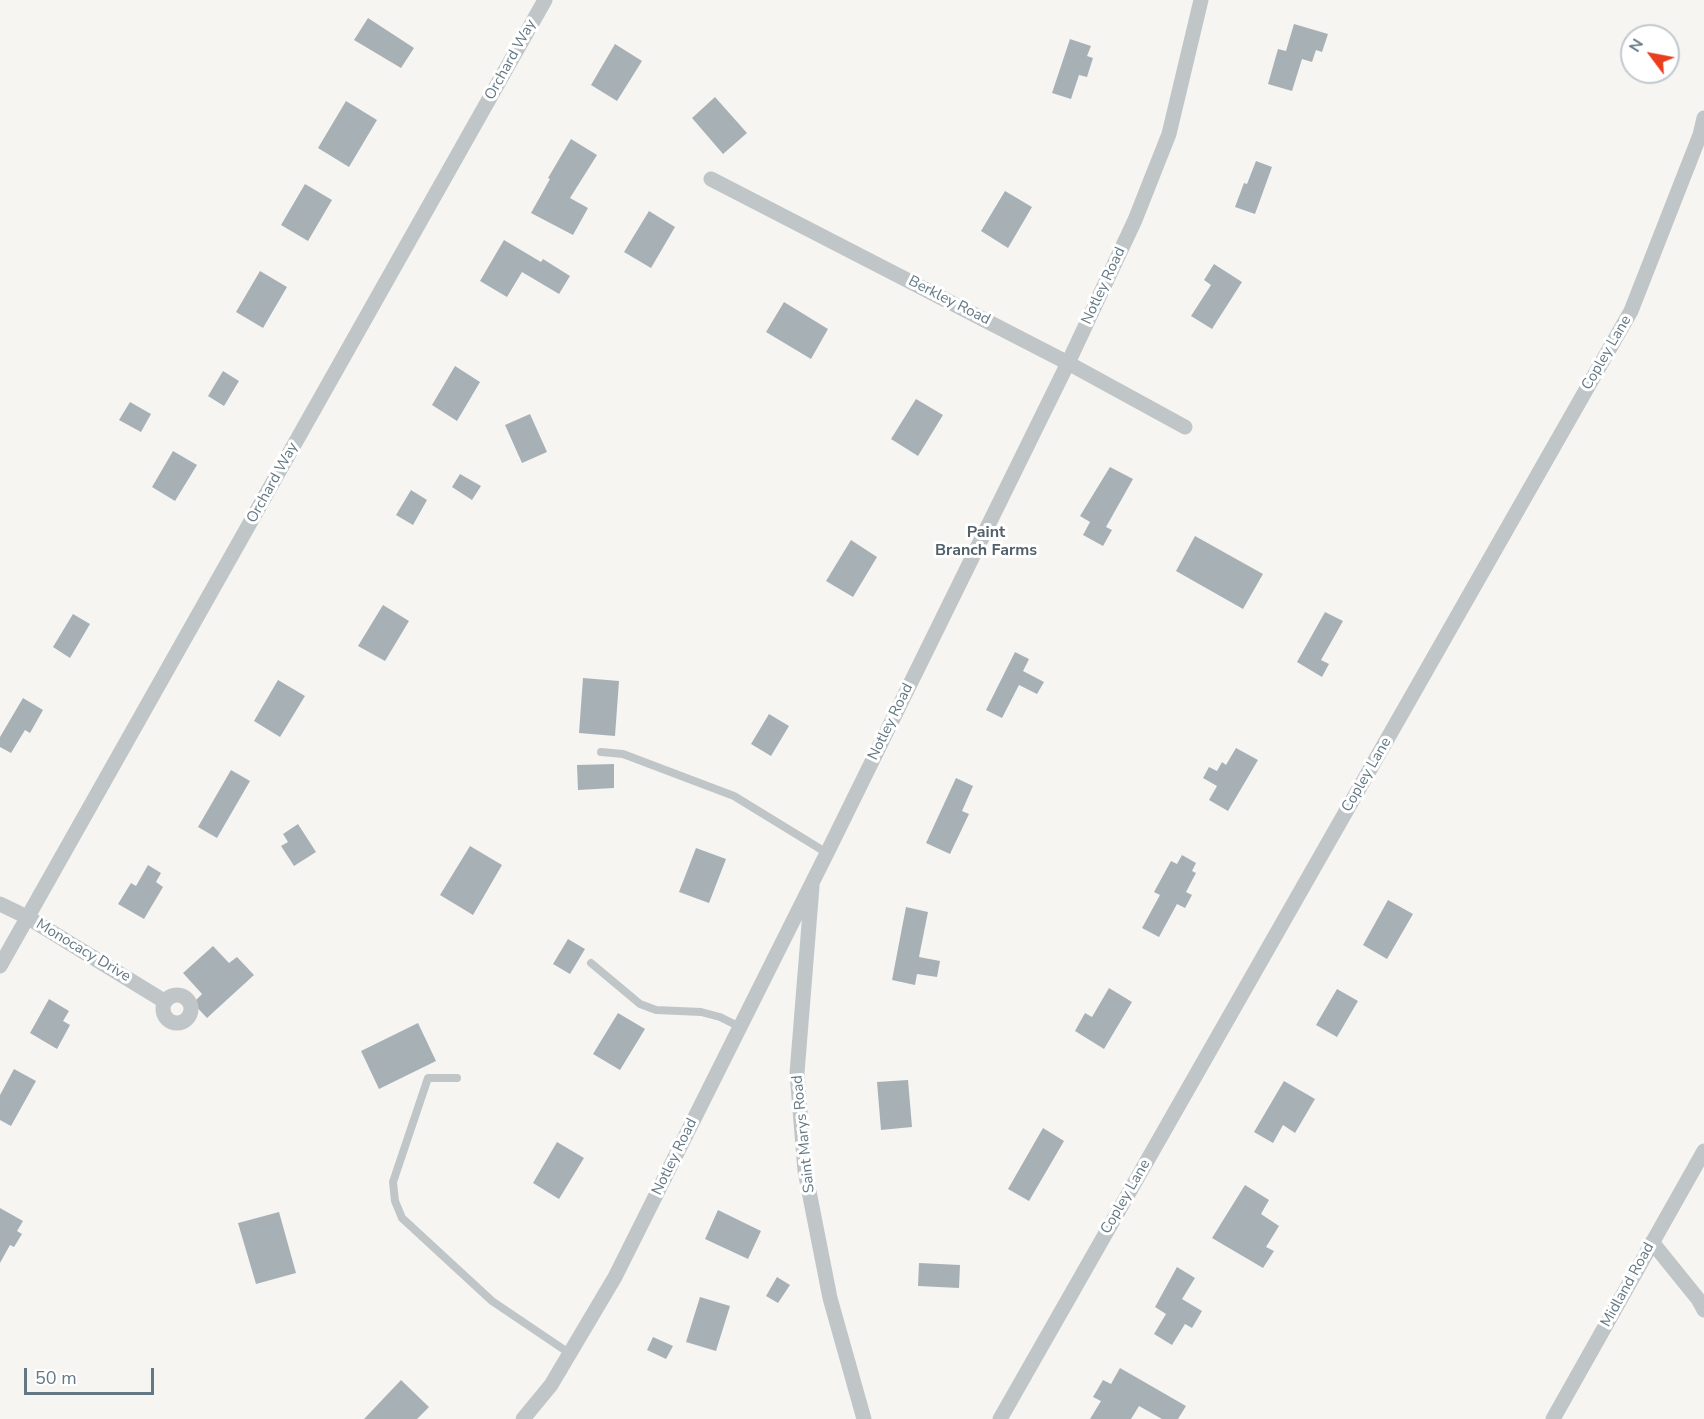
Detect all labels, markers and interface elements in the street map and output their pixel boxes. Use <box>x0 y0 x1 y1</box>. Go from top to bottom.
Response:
street label: Orchard Way <box>481 17 541 103</box>
north arrow <box>1620 24 1680 84</box>
text: N <box>1624 35 1649 56</box>
street label: Notley Road <box>1078 244 1130 328</box>
street label: Berkley Road <box>905 273 993 329</box>
street label: Copley Lane <box>1578 313 1636 393</box>
street label: Orchard Way <box>243 440 303 526</box>
district label: Paint Branch Farms <box>935 523 1037 561</box>
street label: Notley Road <box>865 681 917 763</box>
street label: Copley Lane <box>1338 735 1396 815</box>
street label: Monocacy Drive <box>33 916 133 986</box>
street label: Saint Marys Road <box>789 1074 819 1194</box>
street label: Notley Road <box>649 1116 701 1198</box>
street label: Copley Lane <box>1097 1157 1155 1237</box>
street label: Midland Road <box>1597 1240 1659 1330</box>
scale bar <box>27 1356 158 1394</box>
text: 50 m <box>35 1366 77 1390</box>

